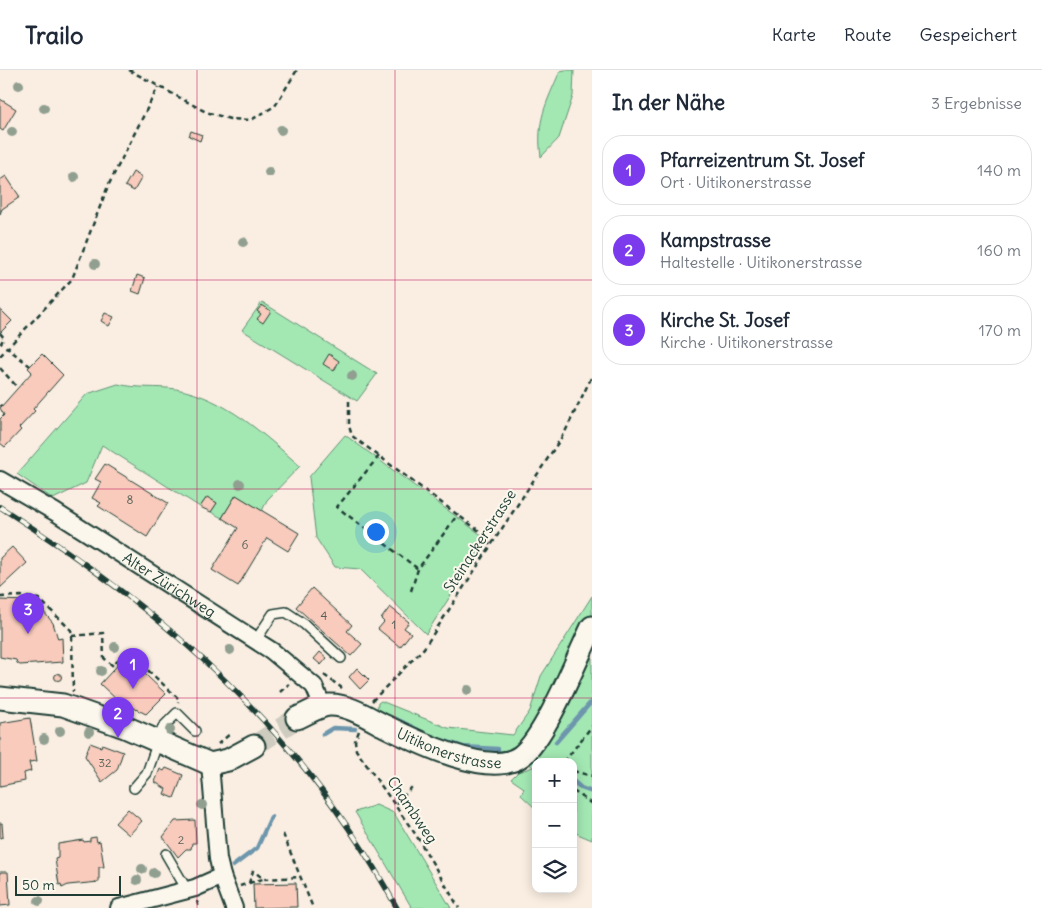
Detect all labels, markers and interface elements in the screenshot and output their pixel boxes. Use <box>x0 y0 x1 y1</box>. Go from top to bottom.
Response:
text: Trailo <box>25 20 83 50</box>
text: Karte <box>772 23 816 46</box>
text: Route <box>844 23 891 46</box>
text: Gespeichert <box>919 23 1017 46</box>
text: In der Nähe <box>612 89 725 116</box>
text: 3 Ergebnisse <box>931 93 1022 113</box>
text: Pfarreizentrum St. Josef <box>660 148 864 172</box>
text: 1 <box>626 160 632 180</box>
text: 140 m <box>977 160 1021 180</box>
text: Ort · Uitikonerstrasse <box>660 172 812 192</box>
text: Kampstrasse <box>660 228 771 252</box>
text: 2 <box>625 240 633 260</box>
text: 160 m <box>977 240 1021 260</box>
text: Haltestelle · Uitikonerstrasse <box>660 252 862 272</box>
text: Kirche St. Josef <box>660 308 789 332</box>
text: 3 <box>624 320 634 340</box>
text: 170 m <box>978 320 1021 340</box>
text: Kirche · Uitikonerstrasse <box>660 332 833 352</box>
street label: Steinackerstrasse <box>439 486 520 596</box>
house number: 8 <box>127 492 134 507</box>
your location <box>363 519 389 545</box>
house number: 6 <box>242 537 249 552</box>
street label: Alter Zürichweg <box>119 548 219 621</box>
pin: 3 <box>12 593 44 634</box>
house number: 4 <box>321 608 328 623</box>
house number: 1 <box>392 617 396 632</box>
pin: 1 <box>117 648 149 689</box>
pin: 2 <box>102 697 134 738</box>
street label: Uitikonerstrasse <box>394 723 502 772</box>
house number: 32 <box>98 755 112 770</box>
map controls <box>532 758 577 893</box>
button: + <box>532 758 577 803</box>
street label: Chambweg <box>383 773 442 847</box>
button: − <box>532 803 577 848</box>
house number: 2 <box>178 832 185 847</box>
button: layers <box>532 848 577 893</box>
scale bar <box>15 873 121 896</box>
text: 50 m <box>22 876 55 894</box>

